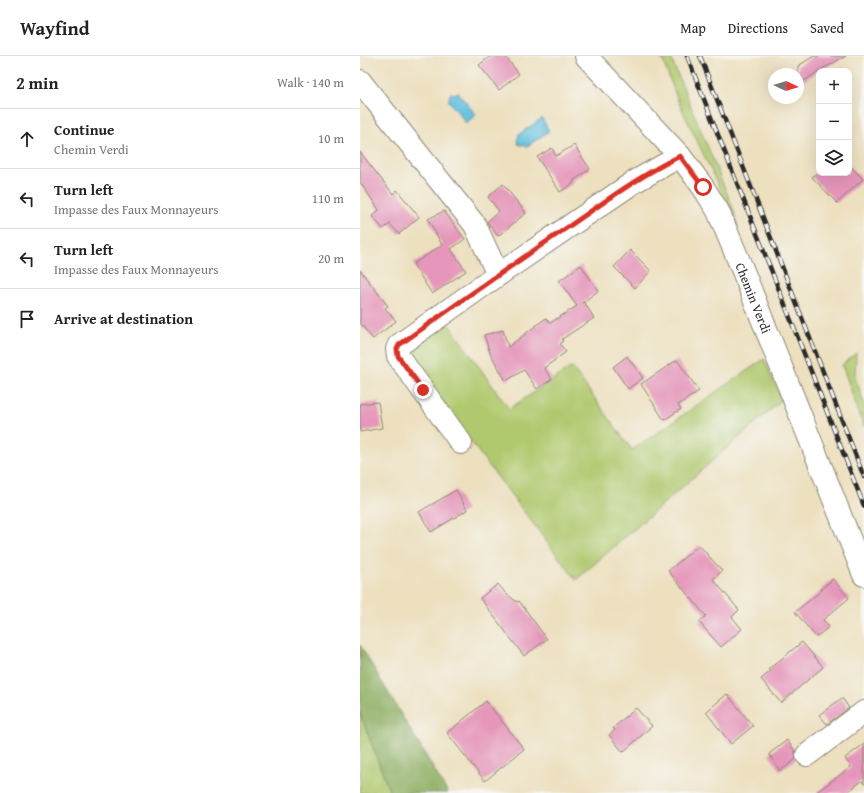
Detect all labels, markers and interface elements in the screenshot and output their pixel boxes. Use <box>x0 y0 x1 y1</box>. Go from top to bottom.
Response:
text: Wayfind <box>20 14 90 42</box>
text: Map <box>680 18 706 38</box>
text: Directions <box>728 18 788 38</box>
text: Saved <box>810 18 844 38</box>
north arrow <box>768 68 804 104</box>
map controls <box>816 68 852 176</box>
button: + <box>816 68 852 104</box>
text: 2 min <box>16 70 58 95</box>
text: Walk · 140 m <box>277 73 344 92</box>
button: − <box>816 104 852 140</box>
text: Continue <box>54 119 115 140</box>
icon: ahead <box>16 128 38 150</box>
text: 10 m <box>318 129 344 148</box>
text: Chemin Verdi <box>54 140 129 159</box>
button: layers <box>816 140 852 176</box>
route start <box>694 178 712 196</box>
text: Turn left <box>54 179 113 200</box>
icon: left <box>16 188 38 210</box>
text: 110 m <box>312 189 344 208</box>
text: Impasse des Faux Monnayeurs <box>54 200 219 219</box>
text: Turn left <box>54 239 113 260</box>
icon: left <box>16 248 38 270</box>
text: 20 m <box>318 249 344 268</box>
text: Impasse des Faux Monnayeurs <box>54 260 219 279</box>
street label: Chemin Verdi <box>731 260 776 336</box>
icon: arrive <box>16 308 38 330</box>
text: Arrive at destination <box>54 308 193 329</box>
route end <box>414 381 432 399</box>

